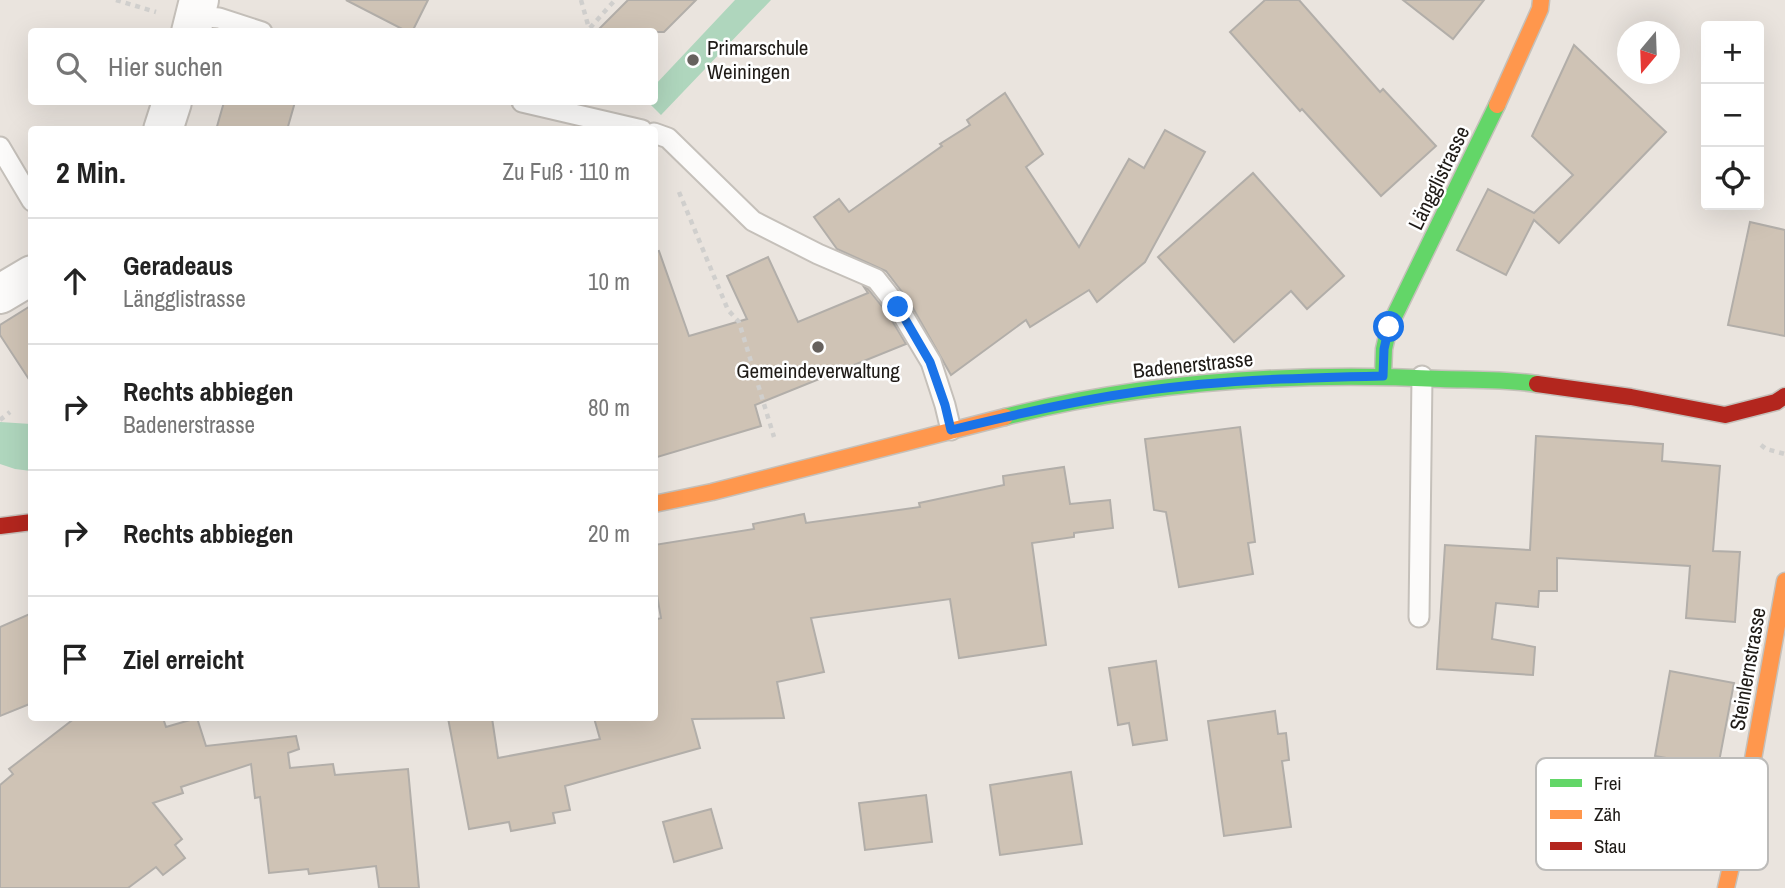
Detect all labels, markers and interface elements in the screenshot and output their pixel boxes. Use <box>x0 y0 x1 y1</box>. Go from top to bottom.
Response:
north arrow <box>1617 21 1680 84</box>
map controls <box>1701 21 1764 210</box>
button: + <box>1701 21 1764 84</box>
search box <box>28 28 658 105</box>
place label: Primarschule Weiningen <box>707 33 808 86</box>
icon: search <box>52 48 90 86</box>
text: Hier suchen <box>108 49 223 84</box>
marker: Primarschule Weiningen <box>685 52 701 68</box>
button: − <box>1701 84 1764 147</box>
street label: Längglistrasse <box>1401 121 1476 234</box>
button: locate <box>1701 147 1764 210</box>
text: 2 Min. <box>56 152 126 192</box>
text: Zu Fuß · 110 m <box>502 156 630 187</box>
text: Geradeaus <box>123 248 233 283</box>
icon: ahead <box>56 262 94 300</box>
text: 10 m <box>588 266 630 297</box>
text: Längglistrasse <box>123 283 246 314</box>
route end <box>882 291 913 322</box>
route start <box>1373 311 1404 342</box>
marker: Gemeindeverwaltung <box>810 339 826 355</box>
street label: Badenerstrasse <box>1131 344 1254 385</box>
place label: Gemeindeverwaltung <box>736 356 900 385</box>
text: Rechts abbiegen <box>123 374 294 409</box>
icon: right <box>56 388 94 426</box>
text: 80 m <box>588 392 630 423</box>
text: Badenerstrasse <box>123 409 255 440</box>
icon: right <box>56 514 94 552</box>
text: Rechts abbiegen <box>123 516 294 551</box>
text: 20 m <box>588 518 630 549</box>
street label: Steinlernstrasse <box>1722 605 1773 733</box>
icon: arrive <box>56 640 94 678</box>
text: Ziel erreicht <box>123 642 244 677</box>
legend <box>1536 758 1768 870</box>
text: Frei <box>1594 770 1622 796</box>
text: Zäh <box>1594 801 1621 827</box>
text: Stau <box>1594 833 1626 859</box>

